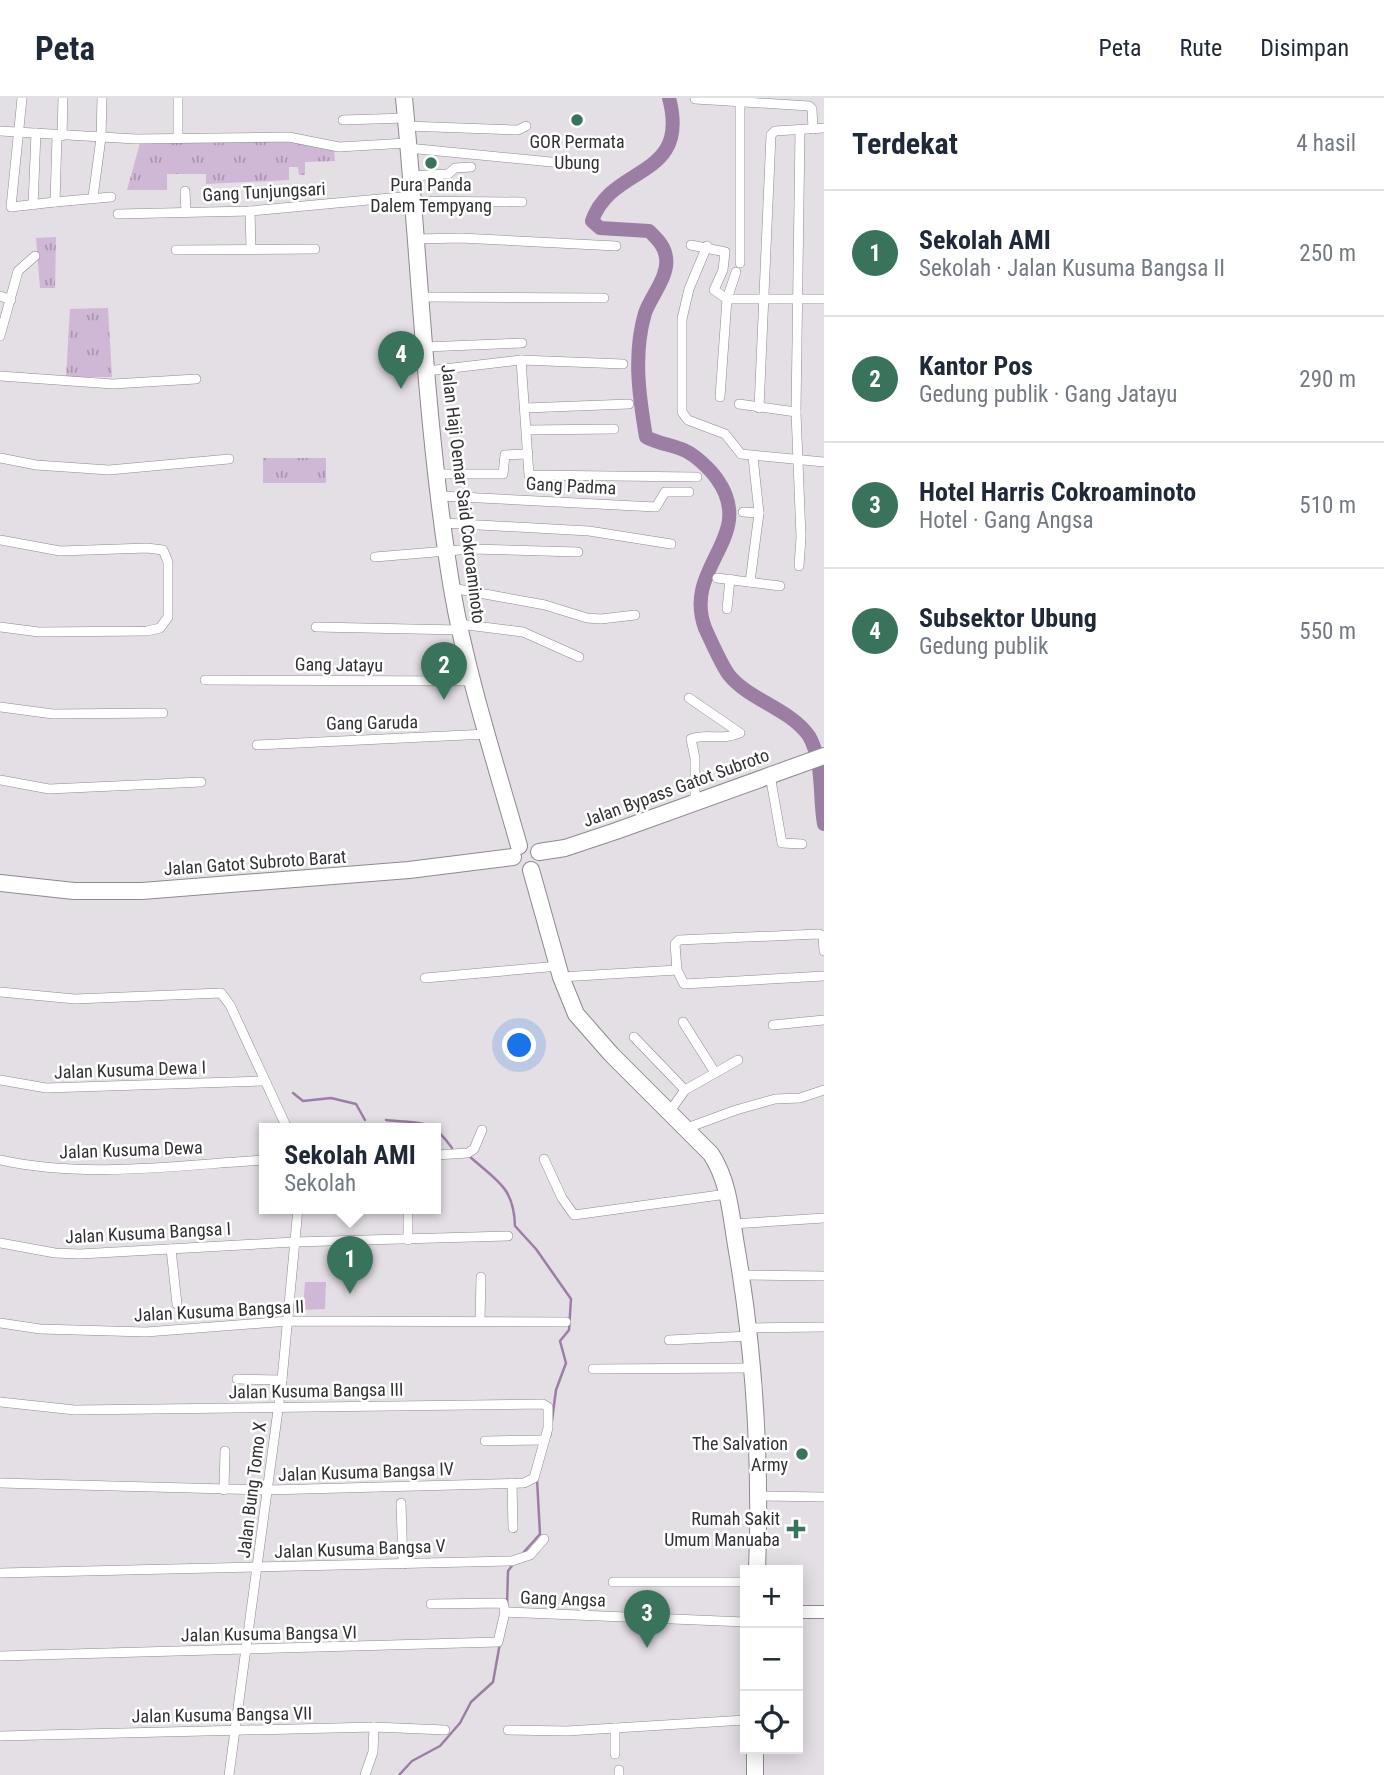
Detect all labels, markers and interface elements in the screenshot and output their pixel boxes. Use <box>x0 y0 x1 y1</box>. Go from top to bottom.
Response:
text: Peta <box>35 29 95 68</box>
text: Peta <box>1099 34 1142 62</box>
text: Rute <box>1180 34 1222 62</box>
text: Disimpan <box>1260 34 1349 62</box>
marker: GOR Permata Ubung <box>569 112 585 128</box>
text: Terdekat <box>852 126 958 161</box>
text: 4 hasil <box>1296 130 1356 157</box>
place label: GOR Permata Ubung <box>529 131 625 173</box>
marker: Pura Panda Dalem Tempyang <box>423 155 439 171</box>
place label: Pura Panda Dalem Tempyang <box>370 174 492 216</box>
street label: Gang Tunjungsari <box>202 178 326 205</box>
text: Sekolah AMI <box>919 225 1051 255</box>
text: 1 <box>869 240 881 267</box>
text: 250 m <box>1299 240 1356 267</box>
text: Sekolah · Jalan Kusuma Bangsa II <box>919 255 1225 282</box>
pin: 4 <box>378 331 424 389</box>
text: Kantor Pos <box>919 351 1033 381</box>
street label: Jalan Haji Oemar Said Cokroaminoto <box>437 363 490 625</box>
text: 2 <box>869 366 881 393</box>
text: 290 m <box>1299 366 1356 393</box>
text: Gedung publik · Gang Jatayu <box>919 381 1177 408</box>
street label: Gang Padma <box>525 473 617 498</box>
text: Hotel Harris Cokroaminoto <box>919 477 1196 507</box>
text: 3 <box>869 492 881 519</box>
text: 510 m <box>1299 492 1356 519</box>
text: Hotel · Gang Angsa <box>919 507 1093 534</box>
text: Subsektor Ubung <box>919 603 1097 633</box>
text: 4 <box>869 618 881 645</box>
text: 550 m <box>1299 618 1356 645</box>
text: Gedung publik <box>919 633 1048 660</box>
pin: 2 <box>421 642 467 700</box>
street label: Gang Jatayu <box>295 653 383 676</box>
street label: Gang Garuda <box>326 711 418 734</box>
street label: Jalan Bypass Gatot Subroto <box>580 744 772 831</box>
street label: Jalan Gatot Subroto Barat <box>163 846 347 879</box>
your location <box>502 1028 536 1062</box>
street label: Jalan Kusuma Dewa I <box>54 1056 206 1083</box>
popup <box>259 1123 441 1214</box>
street label: Jalan Kusuma Dewa <box>59 1137 203 1162</box>
text: Sekolah AMI <box>284 1140 416 1170</box>
text: Sekolah <box>284 1170 356 1197</box>
street label: Jalan Kusuma Bangsa I <box>65 1218 231 1247</box>
pin: 1 <box>327 1236 373 1294</box>
street label: Jalan Kusuma Bangsa II <box>133 1296 305 1325</box>
street label: Jalan Kusuma Bangsa III <box>228 1378 404 1403</box>
street label: Jalan Bung Tomo X <box>233 1421 270 1559</box>
place label: The Salvation Army <box>692 1433 788 1475</box>
marker: The Salvation Army <box>794 1446 810 1462</box>
street label: Jalan Kusuma Bangsa IV <box>278 1458 454 1485</box>
place label: Rumah Sakit Umum Manuaba <box>664 1508 780 1550</box>
marker: Rumah Sakit Umum Manuaba <box>786 1519 806 1539</box>
street label: Jalan Kusuma Bangsa V <box>274 1535 446 1562</box>
map controls <box>740 1565 803 1754</box>
button: + <box>740 1565 803 1628</box>
street label: Gang Angsa <box>520 1587 606 1610</box>
pin: 3 <box>624 1590 670 1648</box>
street label: Jalan Kusuma Bangsa VI <box>181 1621 357 1646</box>
button: − <box>740 1628 803 1691</box>
button: locate <box>740 1691 803 1754</box>
street label: Jalan Kusuma Bangsa VII <box>132 1702 312 1727</box>

